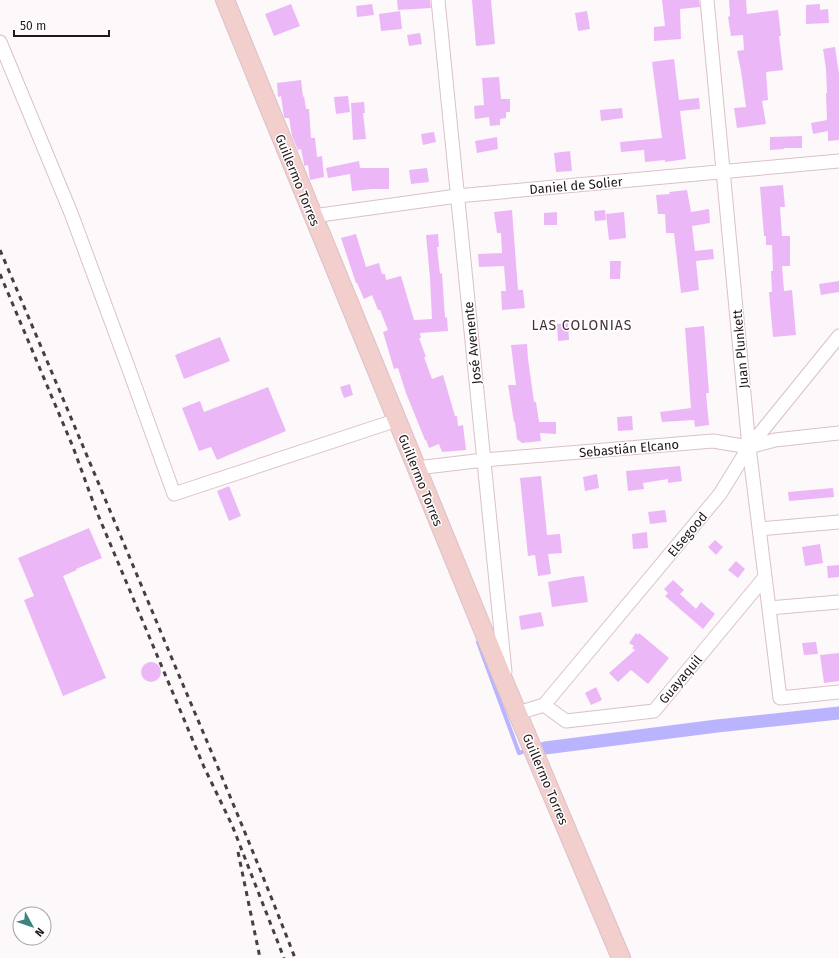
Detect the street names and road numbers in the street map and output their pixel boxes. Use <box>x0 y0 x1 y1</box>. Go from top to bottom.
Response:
street label: Guillermo Torres <box>272 132 323 228</box>
street label: Daniel de Solier <box>529 174 623 197</box>
street label: José Avenente <box>461 301 484 385</box>
street label: Juan Plunkett <box>730 309 751 389</box>
street label: Guillermo Torres <box>395 432 446 528</box>
street label: Sebastián Elcano <box>578 437 680 460</box>
street label: Elsegood <box>664 509 710 560</box>
street label: Guayaquil <box>656 652 705 707</box>
street label: Guillermo Torres <box>520 731 572 827</box>

